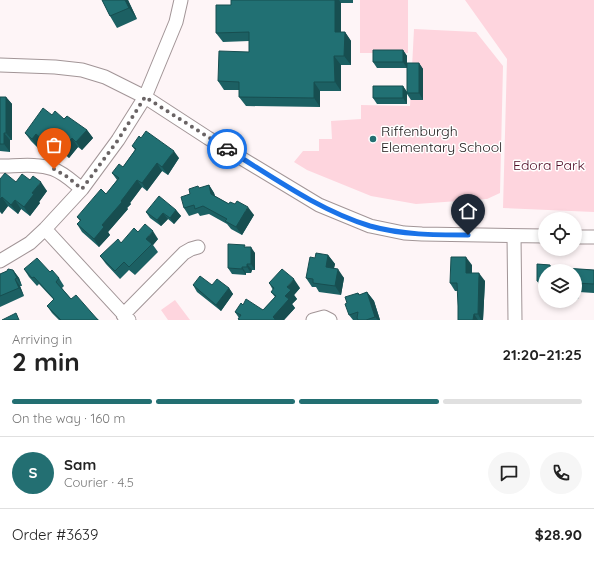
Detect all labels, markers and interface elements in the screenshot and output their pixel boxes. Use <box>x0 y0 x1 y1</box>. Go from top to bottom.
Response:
place label: Riffenburgh Elementary School <box>381 122 502 156</box>
pin <box>37 128 71 169</box>
courier <box>207 129 247 169</box>
icon: bag <box>43 134 65 156</box>
marker: Riffenburgh Elementary School <box>368 134 378 144</box>
icon: car <box>216 138 238 160</box>
park label: Edora Park <box>513 156 585 174</box>
pin <box>451 194 485 235</box>
icon: home <box>457 200 479 222</box>
map controls <box>538 212 582 308</box>
button: locate <box>538 212 582 256</box>
button: layers <box>538 264 582 308</box>
text: Arriving in <box>12 331 72 347</box>
text: 2 min <box>12 345 80 378</box>
text: 21:20–21:25 <box>502 345 582 364</box>
text: On the way · 160 m <box>12 410 125 426</box>
button: chat <box>488 452 530 494</box>
button: phone <box>540 452 582 494</box>
text: Sam <box>64 455 96 474</box>
text: S <box>29 463 37 482</box>
text: Courier · 4.5 <box>64 474 134 490</box>
text: Order #3639 <box>12 525 98 544</box>
text: $28.90 <box>535 525 582 544</box>

